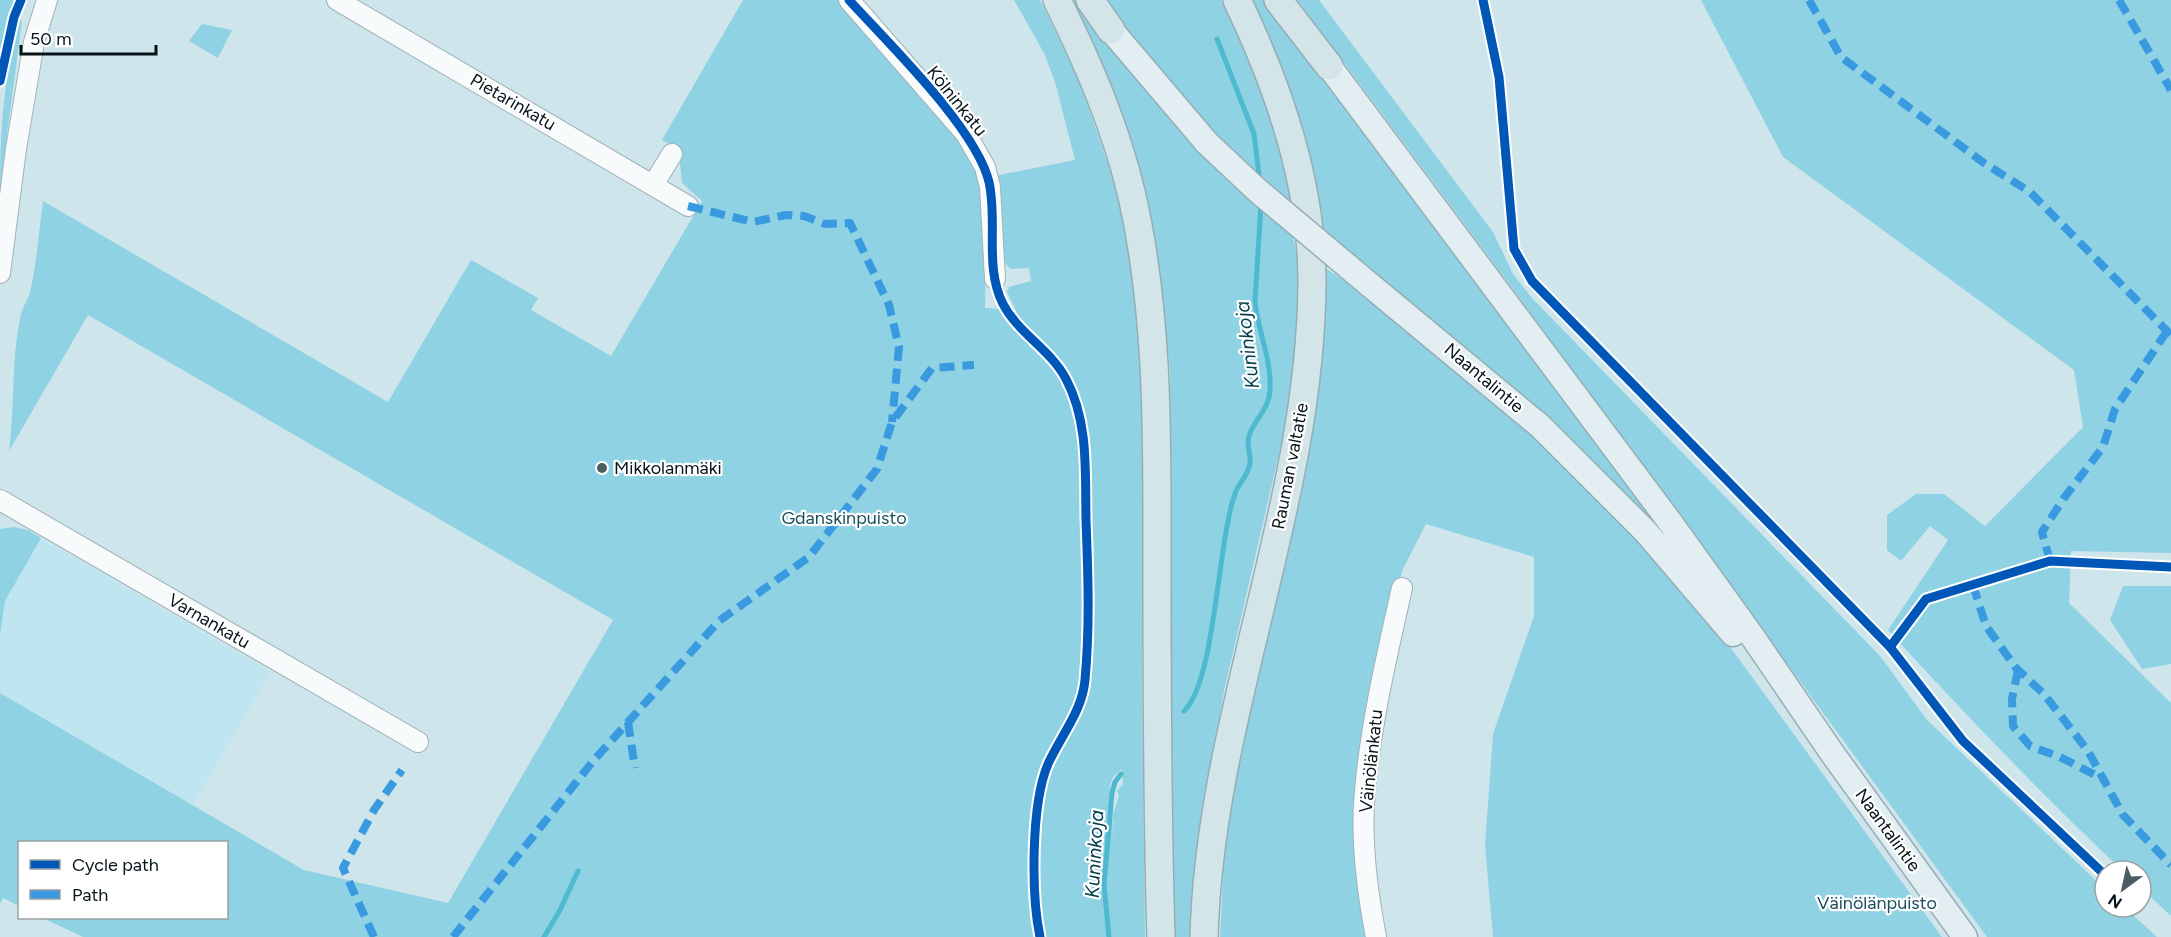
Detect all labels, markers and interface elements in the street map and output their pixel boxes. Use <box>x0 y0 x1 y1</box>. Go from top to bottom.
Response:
scale bar <box>21 18 156 56</box>
text: 50 m <box>30 28 72 50</box>
street label: Kölninkatu <box>922 61 992 141</box>
street label: Pietarinkatu <box>466 69 560 135</box>
water label: Kuninkoja <box>1230 299 1264 390</box>
street label: Naantalintie <box>1440 338 1528 418</box>
street label: Rauman valtatie <box>1267 401 1313 531</box>
place label: Mikkolanmäki <box>614 457 722 479</box>
marker: Mikkolanmäki <box>595 461 609 475</box>
park label: Gdanskinpuisto <box>781 507 907 529</box>
street label: Varnankatu <box>164 589 254 653</box>
street label: Väinölänkatu <box>1355 708 1387 814</box>
street label: Naantalintie <box>1851 784 1926 876</box>
water label: Kuninkoja <box>1080 809 1108 899</box>
legend <box>18 841 228 919</box>
text: Cycle path <box>72 854 159 876</box>
north arrow <box>2093 859 2153 919</box>
text: Path <box>72 884 108 906</box>
text: N <box>2105 890 2125 912</box>
park label: Väinölänpuisto <box>1817 892 1937 914</box>

